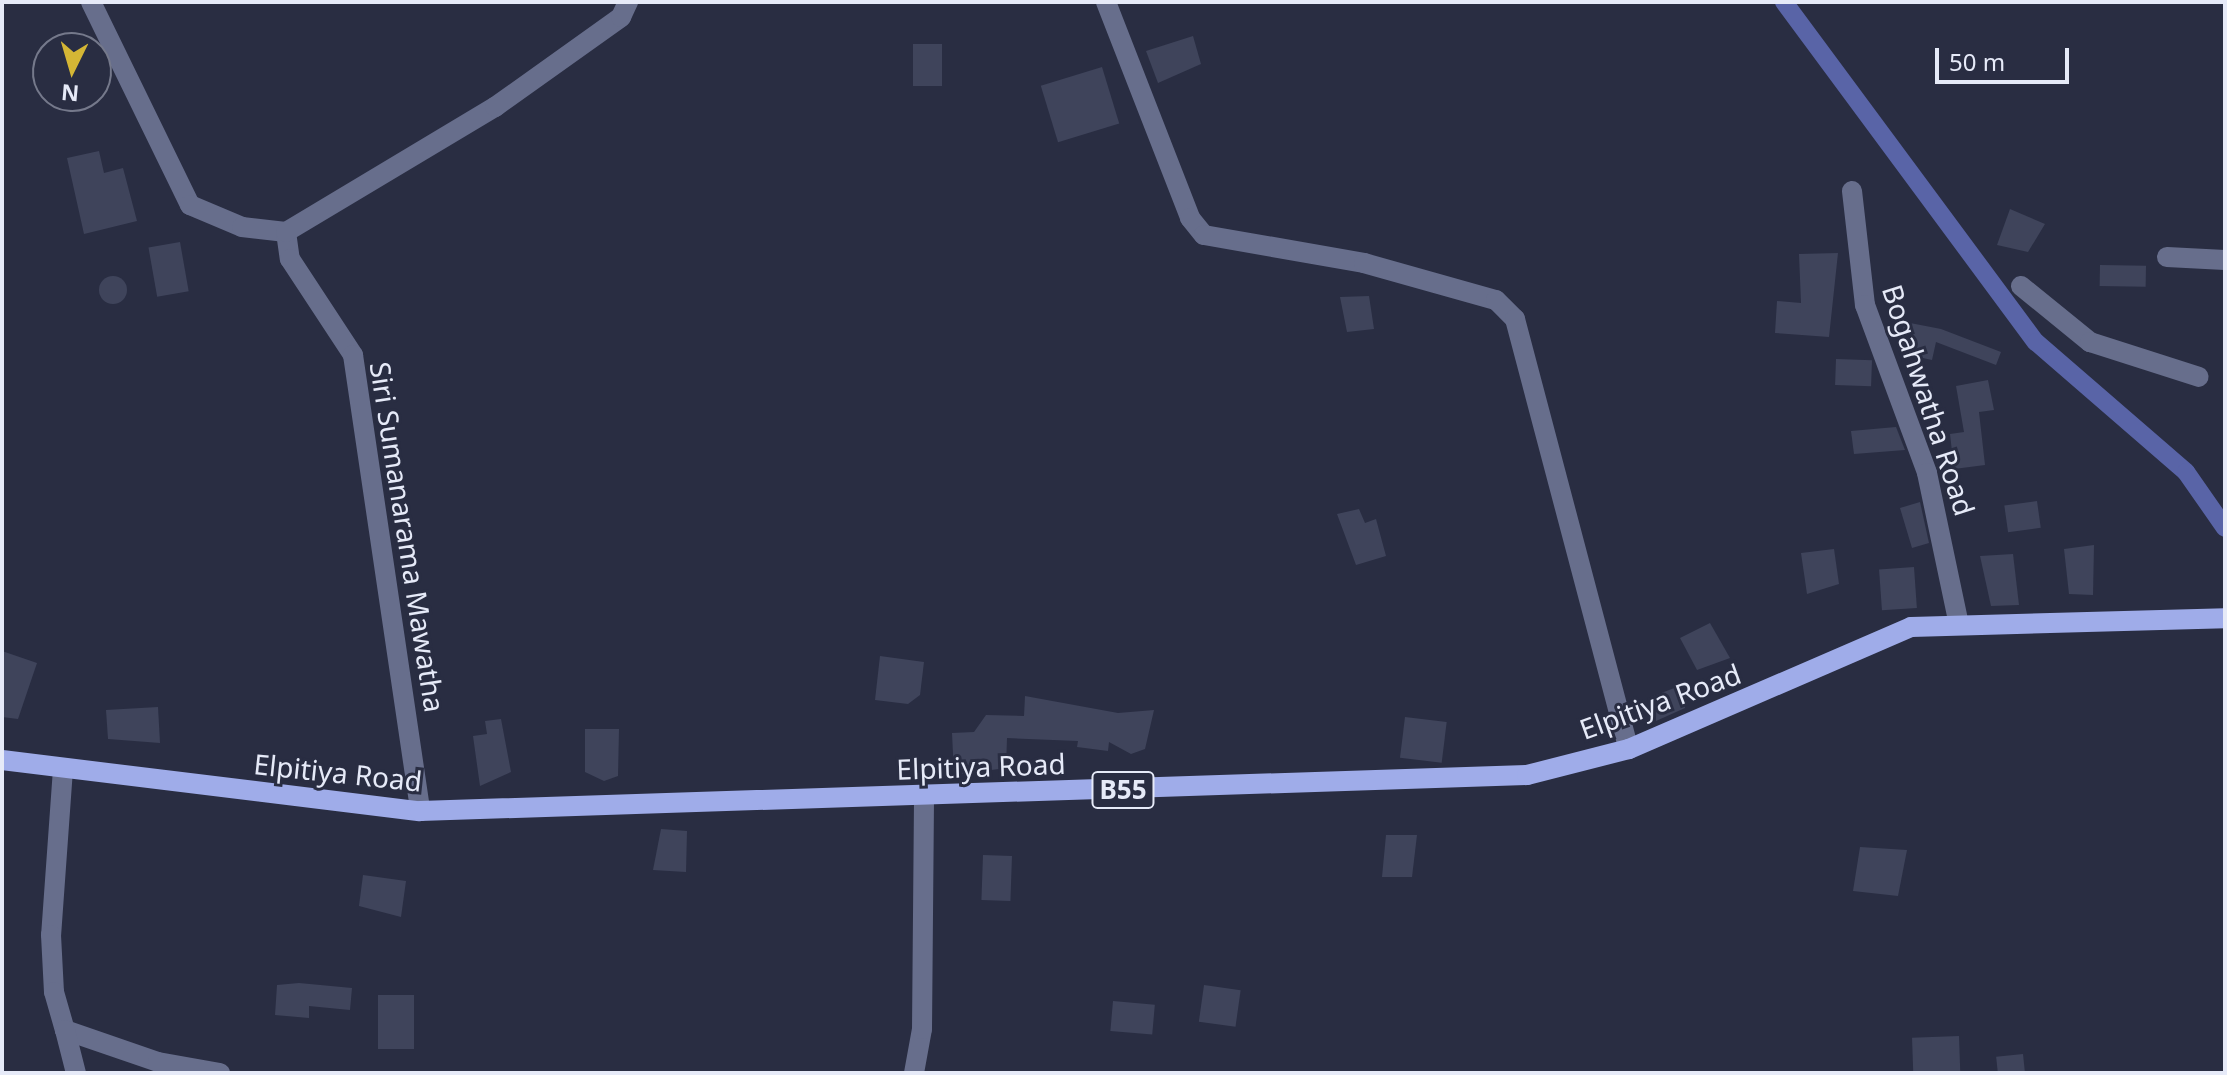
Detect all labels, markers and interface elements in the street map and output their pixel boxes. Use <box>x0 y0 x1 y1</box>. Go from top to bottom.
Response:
north arrow <box>32 32 112 112</box>
scale bar <box>1939 32 2073 82</box>
text: 50 m <box>1949 45 2005 78</box>
text: N <box>60 78 80 110</box>
street label: Bogahwatha Road <box>1876 280 1982 520</box>
street label: Siri Sumanarama Mawatha <box>364 360 452 714</box>
street label: Elpitiya Road <box>1575 656 1745 746</box>
street label: Elpitiya Road <box>252 746 424 798</box>
street label: Elpitiya Road <box>896 746 1066 786</box>
road number: B55 <box>1091 768 1155 812</box>

